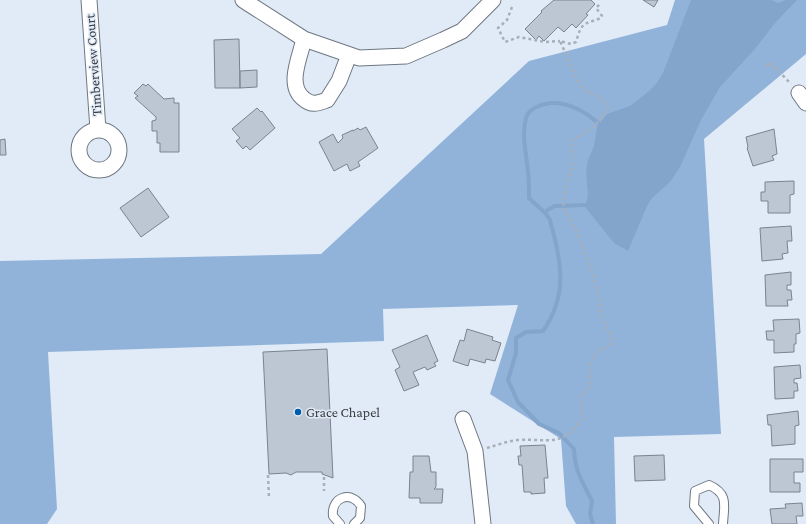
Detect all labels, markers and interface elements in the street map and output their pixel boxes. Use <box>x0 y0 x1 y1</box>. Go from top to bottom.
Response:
street label: Timberview Court <box>81 13 105 117</box>
place label: Grace Chapel <box>306 404 380 420</box>
marker: Grace Chapel <box>293 407 303 417</box>

